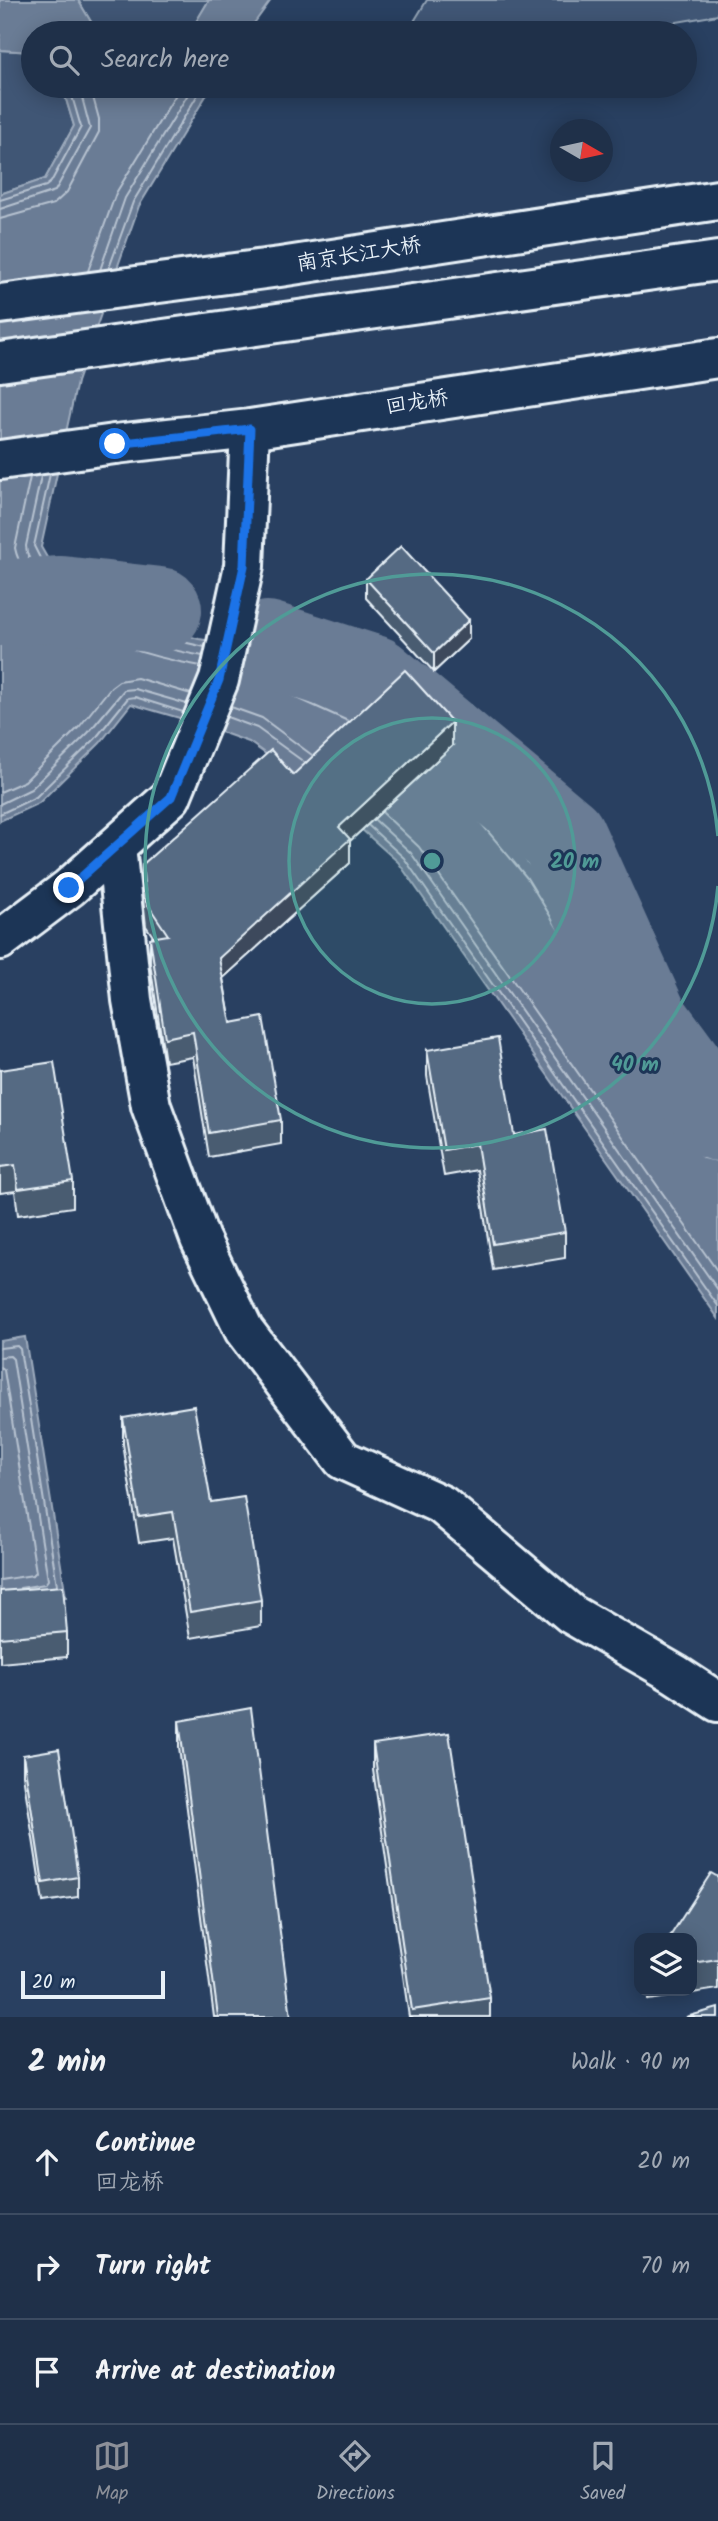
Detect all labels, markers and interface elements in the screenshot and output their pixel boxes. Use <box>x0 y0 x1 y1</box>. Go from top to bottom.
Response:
search box <box>21 21 697 98</box>
text: Search here <box>101 39 229 81</box>
icon: search <box>45 41 83 79</box>
north arrow <box>550 119 613 182</box>
street label: 南京长江大桥 <box>294 229 424 281</box>
street label: 回龙桥 <box>383 382 451 424</box>
route start <box>99 428 130 459</box>
text: 20 m <box>551 846 599 879</box>
centre of rings <box>420 849 444 873</box>
route end <box>53 872 84 903</box>
text: 40 m <box>611 1049 659 1082</box>
map controls <box>634 1933 697 1996</box>
button: layers <box>634 1933 697 1996</box>
scale bar <box>21 1968 164 2000</box>
text: 20 m <box>32 1968 75 1998</box>
text: 2 min <box>28 2039 106 2087</box>
text: Walk · 90 m <box>571 2045 690 2081</box>
text: Continue <box>95 2123 196 2165</box>
icon: ahead <box>28 2143 66 2181</box>
text: 20 m <box>638 2144 690 2180</box>
text: 回龙桥 <box>95 2165 164 2201</box>
text: Turn right <box>95 2246 211 2288</box>
icon: right <box>28 2248 66 2286</box>
text: 70 m <box>640 2249 690 2285</box>
text: Arrive at destination <box>95 2351 335 2393</box>
icon: arrive <box>28 2353 66 2391</box>
tab: Map <box>93 2437 131 2509</box>
tab: Directions <box>316 2437 395 2509</box>
tab: Saved <box>580 2437 625 2509</box>

